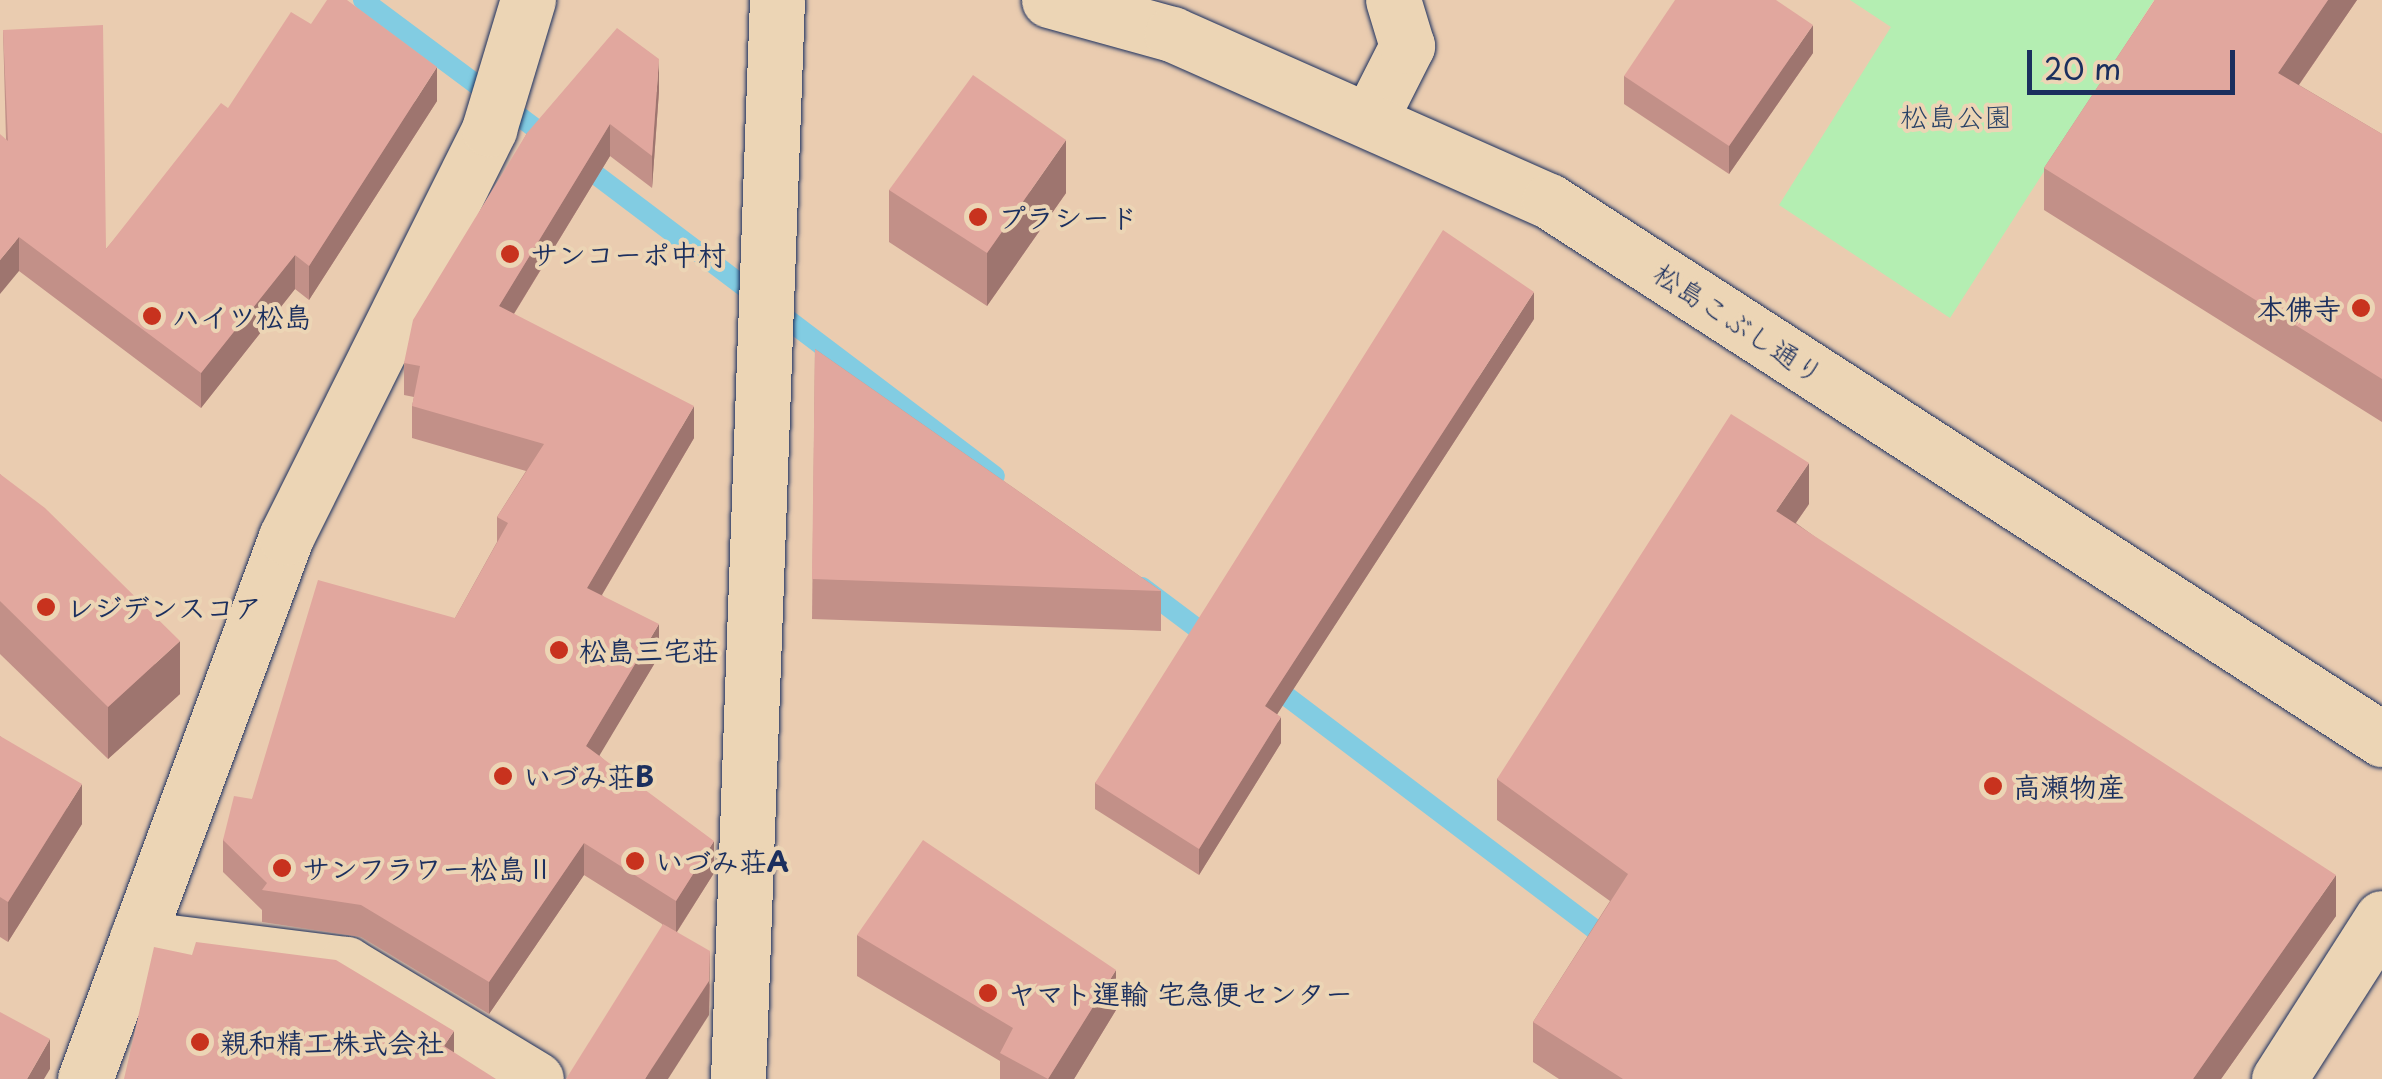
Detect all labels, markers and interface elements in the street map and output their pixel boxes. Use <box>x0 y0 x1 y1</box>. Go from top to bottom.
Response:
scale bar <box>2032 30 2240 92</box>
text: 20 m <box>2044 45 2121 90</box>
park label: 松島公園 <box>1900 99 2012 133</box>
place label: プラシード <box>998 200 1138 234</box>
marker: プラシード <box>967 206 989 228</box>
place label: サンコーポ中村 <box>530 237 726 271</box>
marker: サンコーポ中村 <box>499 243 521 265</box>
street label: 松島こぶし通り <box>1648 256 1830 390</box>
place label: 本佛寺 <box>2257 291 2341 325</box>
marker: 本佛寺 <box>2350 297 2372 319</box>
place label: ハイツ松島 <box>172 299 312 333</box>
marker: ハイツ松島 <box>141 305 163 327</box>
place label: レジデンスコア <box>66 590 262 624</box>
marker: レジデンスコア <box>35 596 57 618</box>
place label: 松島三宅荘 <box>579 633 719 667</box>
marker: 松島三宅荘 <box>548 639 570 661</box>
place label: いづみ荘B <box>523 759 654 793</box>
marker: いづみ荘B <box>492 765 514 787</box>
place label: 高瀬物産 <box>2013 769 2125 803</box>
marker: 高瀬物産 <box>1982 775 2004 797</box>
place label: いづみ荘A <box>655 844 789 878</box>
marker: いづみ荘A <box>624 850 646 872</box>
place label: サンフラワー松島Ⅱ <box>302 851 554 885</box>
marker: サンフラワー松島Ⅱ <box>271 857 293 879</box>
place label: ヤマト運輸 宅急便センター <box>1008 976 1353 1010</box>
marker: ヤマト運輸 宅急便センター <box>977 982 999 1004</box>
place label: 親和精工株式会社 <box>220 1025 444 1059</box>
marker: 親和精工株式会社 <box>189 1031 211 1053</box>

